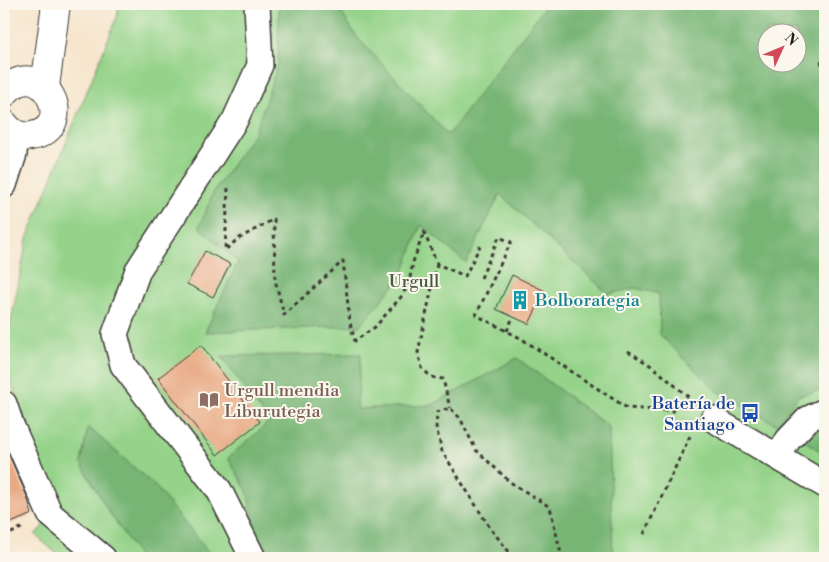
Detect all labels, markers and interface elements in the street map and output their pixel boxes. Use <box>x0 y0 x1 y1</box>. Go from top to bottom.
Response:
north arrow <box>756 22 806 72</box>
text: N <box>780 29 801 50</box>
park label: Urgull <box>389 270 440 293</box>
building icon: Bolborategia <box>509 289 531 311</box>
place label: Bolborategia <box>534 289 641 312</box>
place label: Urgull mendia Liburutegia <box>224 379 340 423</box>
library icon: Urgull mendia Liburutegia <box>198 389 220 411</box>
place label: Batería de Santiago <box>651 392 735 436</box>
bus stop icon: Batería de Santiago <box>739 402 761 424</box>

